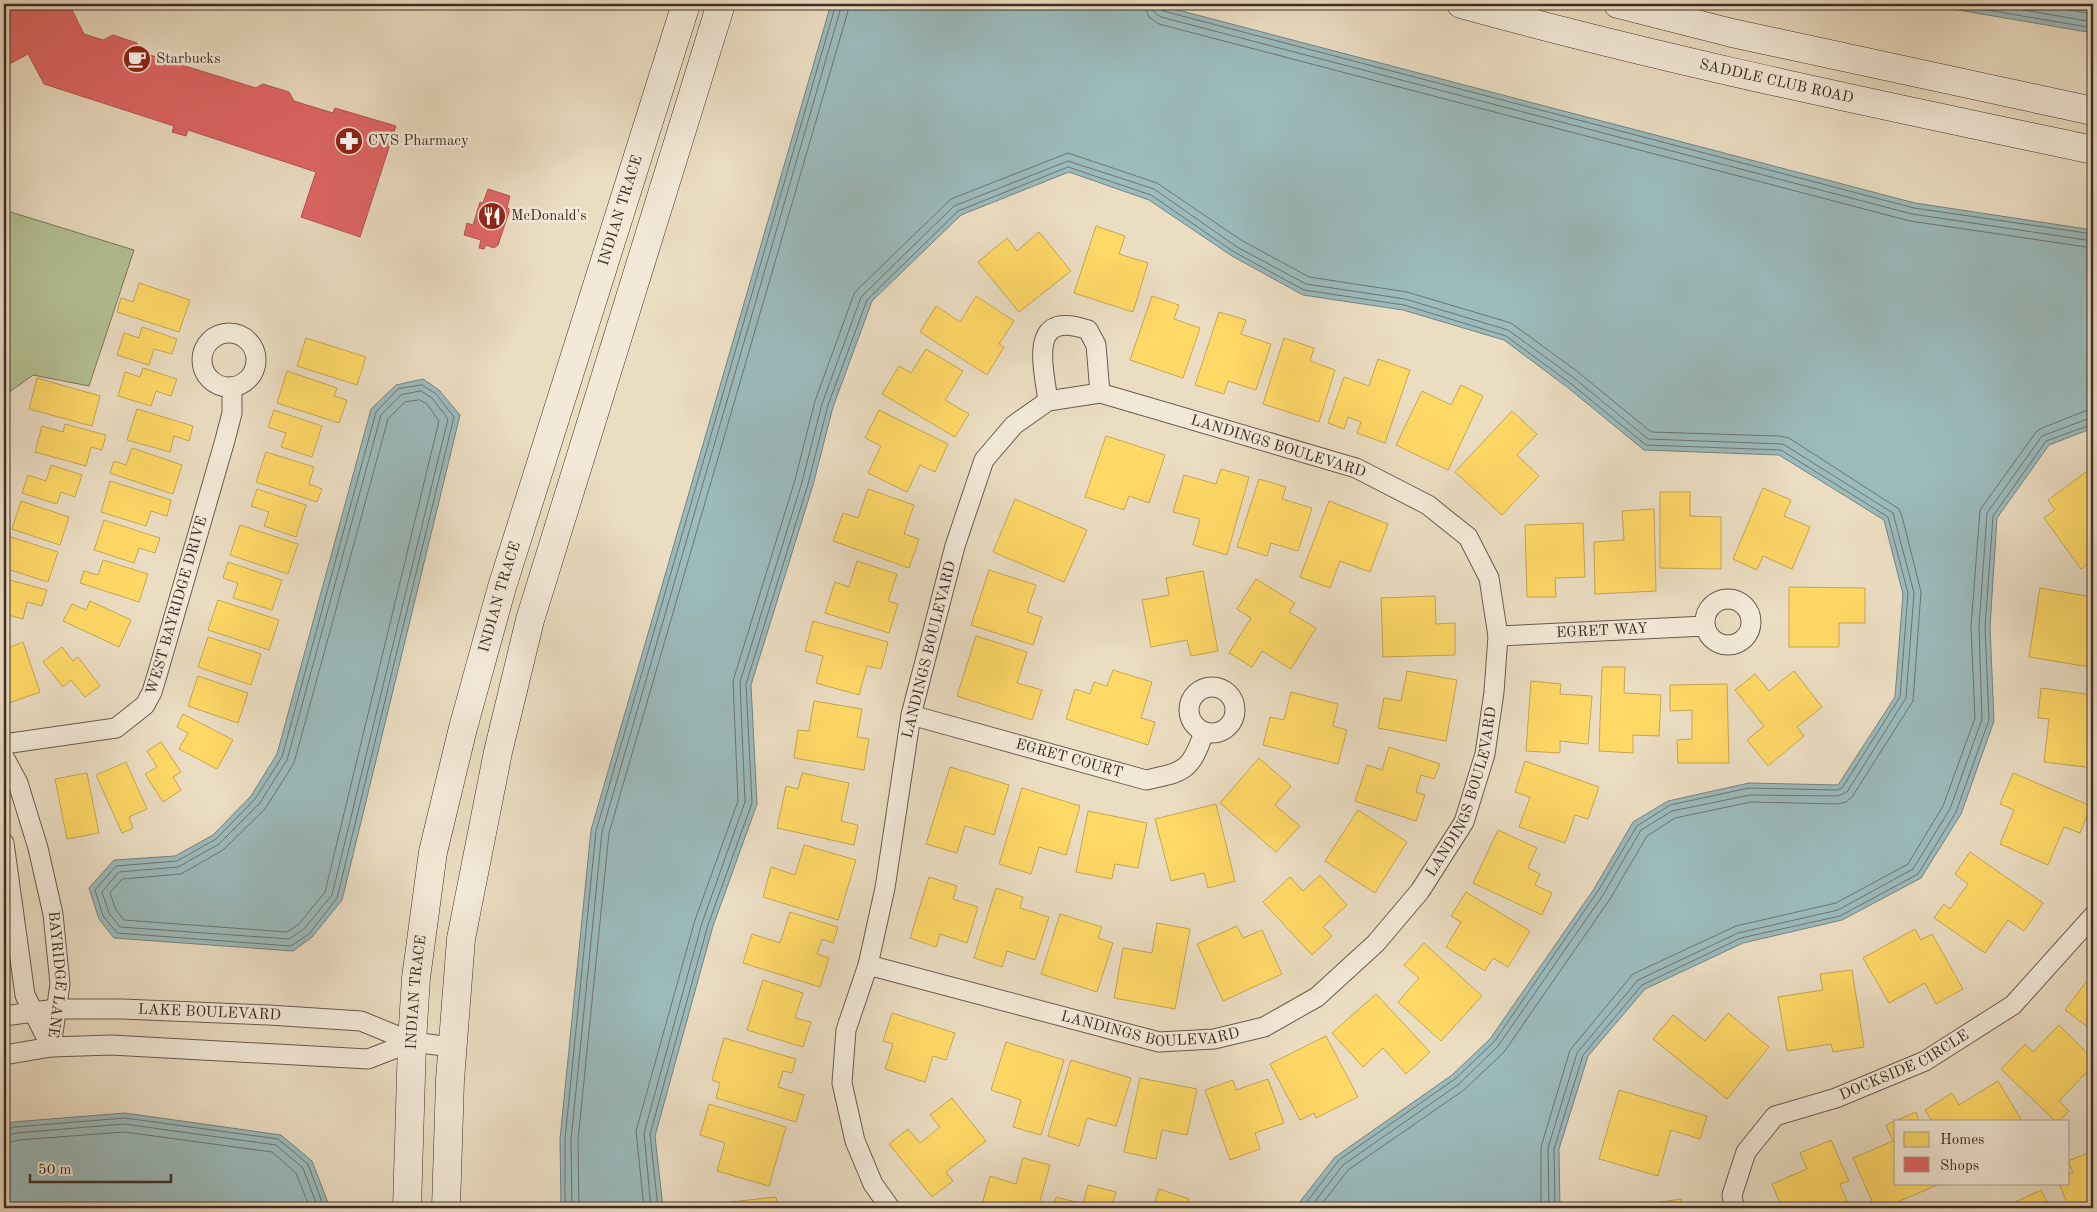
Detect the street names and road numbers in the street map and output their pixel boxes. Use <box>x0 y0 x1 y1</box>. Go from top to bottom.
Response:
street label: SADDLE CLUB ROAD <box>1698 57 1855 106</box>
street label: INDIAN TRACE <box>596 153 645 268</box>
street label: LANDINGS BOULEVARD <box>1189 413 1367 481</box>
street label: WEST BAYRIDGE DRIVE <box>144 515 210 696</box>
street label: INDIAN TRACE <box>477 540 523 654</box>
street label: LANDINGS BOULEVARD <box>901 560 959 740</box>
street label: EGRET WAY <box>1556 621 1648 641</box>
street label: LANDINGS BOULEVARD <box>1423 706 1499 880</box>
street label: EGRET COURT <box>1014 737 1124 781</box>
street label: BAYRIDGE LANE <box>45 910 68 1039</box>
street label: INDIAN TRACE <box>404 934 429 1050</box>
street label: LAKE BOULEVARD <box>138 1002 282 1023</box>
street label: LANDINGS BOULEVARD <box>1059 1009 1241 1050</box>
street label: DOCKSIDE CIRCLE <box>1837 1028 1972 1103</box>

